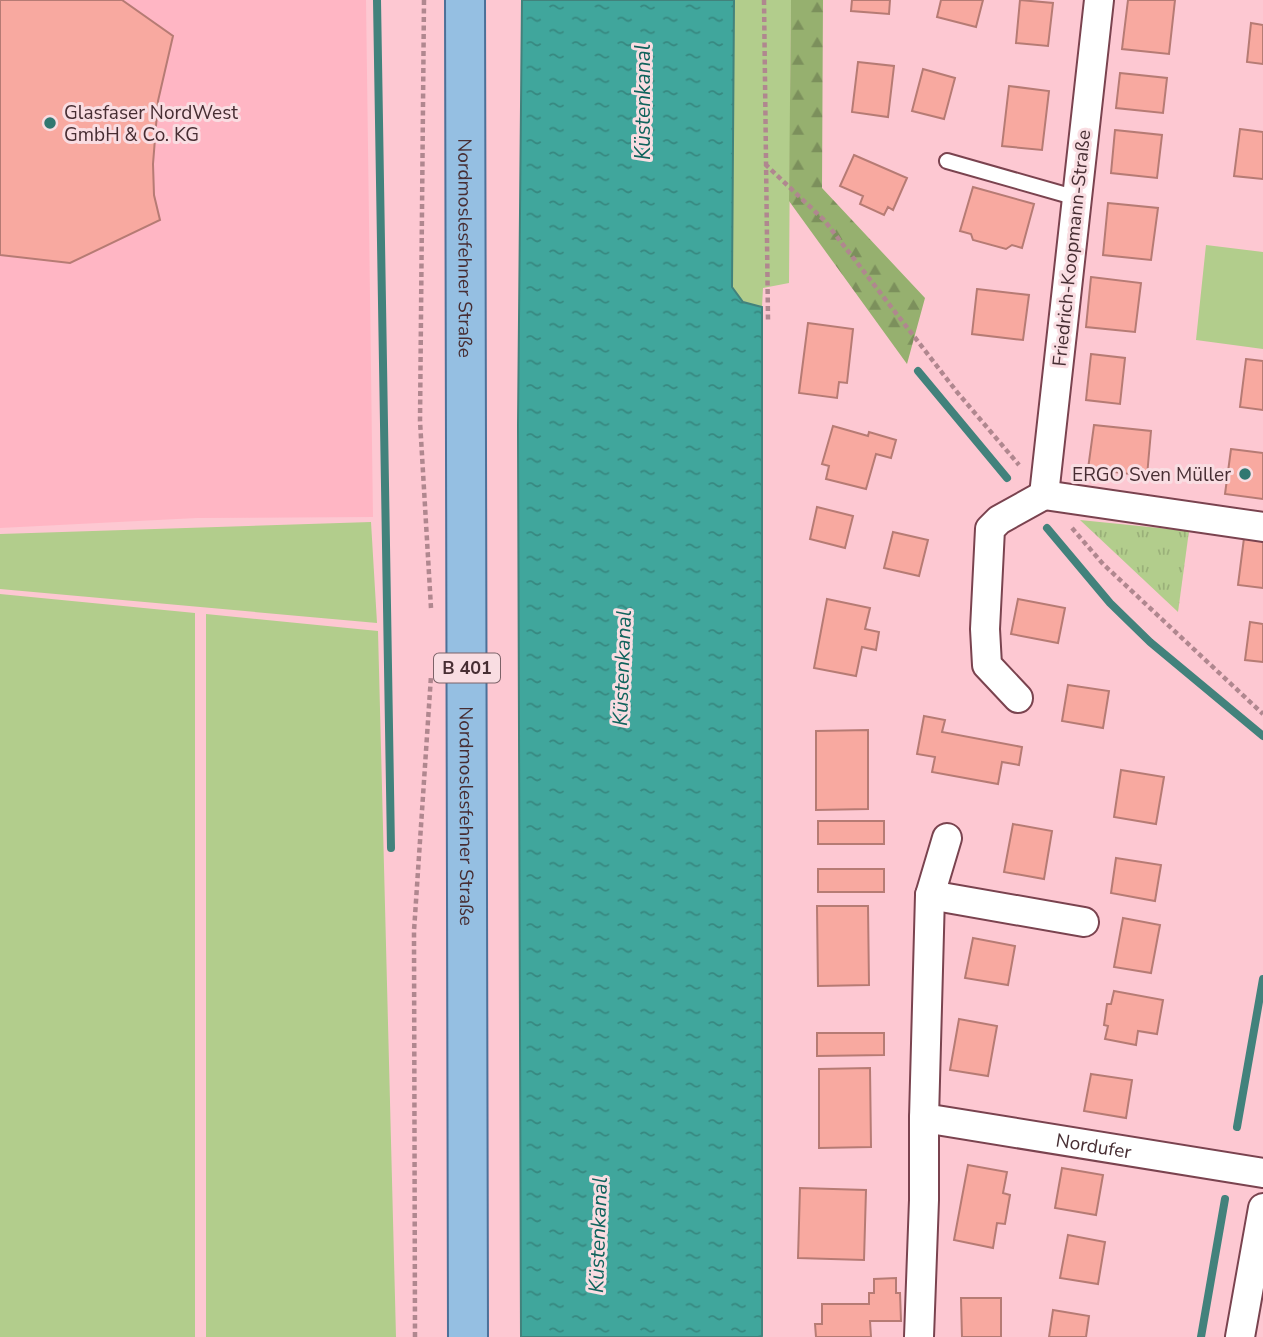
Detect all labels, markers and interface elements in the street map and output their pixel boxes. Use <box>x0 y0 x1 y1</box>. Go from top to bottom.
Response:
water label: Küstenkanal <box>629 44 657 160</box>
place label: Glasfaser NordWest GmbH & Co. KG <box>64 100 238 148</box>
marker: Glasfaser NordWest GmbH & Co. KG <box>42 115 58 131</box>
street label: Friedrich-Koopmann-Straße <box>1047 128 1097 368</box>
street label: Nordmoslesfehner Straße <box>451 138 478 358</box>
place label: ERGO Sven Müller <box>1072 462 1231 488</box>
marker: ERGO Sven Müller <box>1237 466 1253 482</box>
water label: Küstenkanal <box>606 610 638 726</box>
road number: B 401 <box>434 654 500 682</box>
street label: Nordmoslesfehner Straße <box>453 706 479 926</box>
street label: Nordufer <box>1054 1128 1133 1165</box>
water label: Küstenkanal <box>582 1177 614 1293</box>

